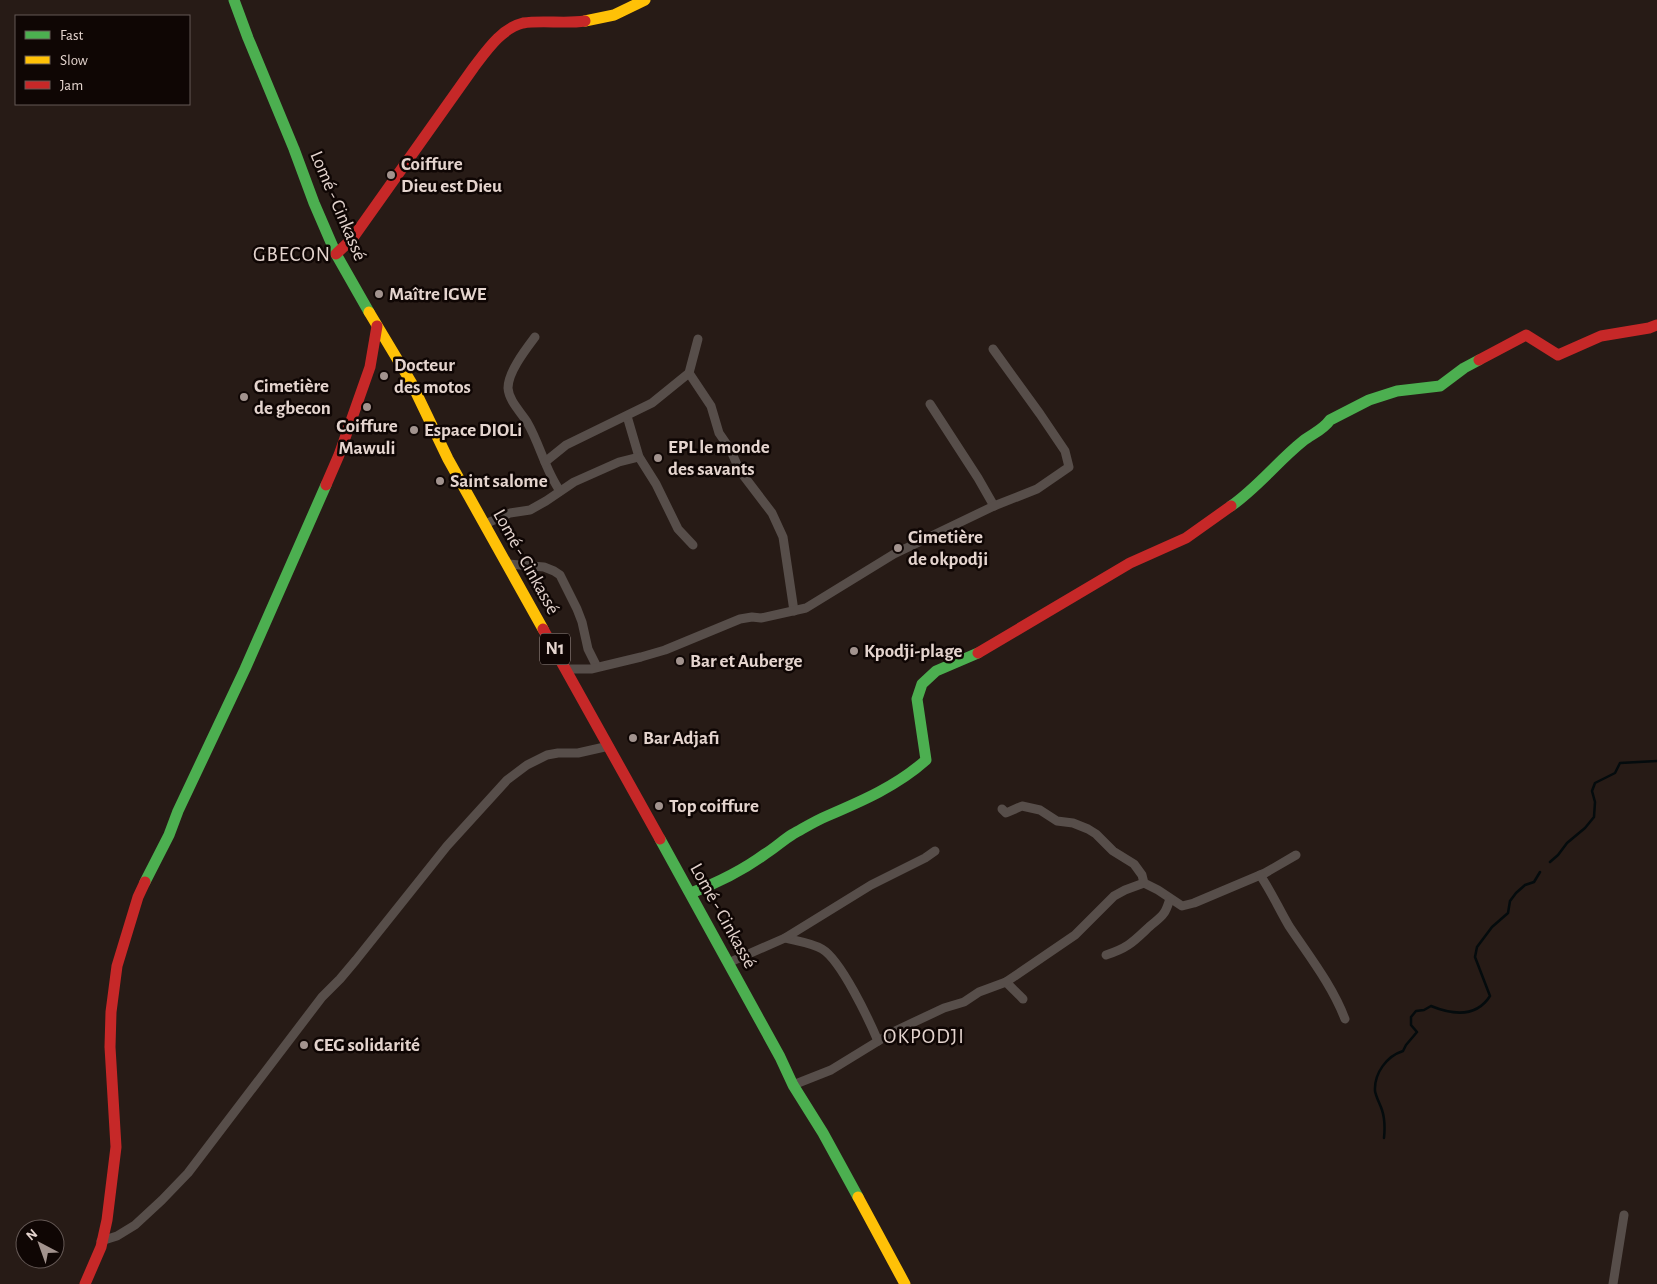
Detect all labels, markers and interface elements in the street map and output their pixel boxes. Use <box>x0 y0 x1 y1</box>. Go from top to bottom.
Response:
legend <box>15 15 190 105</box>
text: Fast <box>60 28 84 43</box>
text: Slow <box>60 53 88 68</box>
text: Jam <box>60 78 83 93</box>
street label: Lomé - Cinkassé <box>306 148 370 264</box>
place label: Coiffure Dieu est Dieu <box>401 155 502 196</box>
marker: Coiffure Dieu est Dieu <box>385 169 397 181</box>
district label: GBECON <box>253 244 331 265</box>
place label: Maître IGWE <box>389 285 487 304</box>
marker: Maître IGWE <box>373 288 385 300</box>
place label: Docteur des motos <box>394 356 471 397</box>
marker: Docteur des motos <box>378 370 390 382</box>
place label: Cimetière de gbecon <box>254 377 331 418</box>
marker: Cimetière de gbecon <box>238 391 250 403</box>
marker: Coiffure Mawuli <box>361 401 373 413</box>
place label: Coiffure Mawuli <box>336 417 398 458</box>
place label: Espace DIOLi <box>424 421 522 440</box>
marker: Espace DIOLi <box>408 424 420 436</box>
place label: EPL le monde des savants <box>668 438 770 479</box>
marker: EPL le monde des savants <box>652 452 664 464</box>
place label: Saint salome <box>450 472 548 491</box>
marker: Saint salome <box>434 475 446 487</box>
street label: Lomé - Cinkassé <box>489 506 563 618</box>
place label: Cimetière de okpodji <box>908 528 988 569</box>
marker: Cimetière de okpodji <box>892 542 904 554</box>
road number: N1 <box>540 634 570 664</box>
place label: Kpodji-plage <box>864 642 963 661</box>
marker: Kpodji-plage <box>848 645 860 657</box>
place label: Bar et Auberge <box>690 652 803 671</box>
marker: Bar et Auberge <box>674 655 686 667</box>
place label: Bar Adjafi <box>643 729 719 748</box>
marker: Bar Adjafi <box>627 732 639 744</box>
place label: Top coiffure <box>669 797 759 816</box>
marker: Top coiffure <box>653 800 665 812</box>
street label: Lomé - Cinkassé <box>686 860 760 972</box>
district label: OKPODJI <box>883 1026 965 1047</box>
place label: CEG solidarité <box>314 1036 420 1055</box>
marker: CEG solidarité <box>298 1039 310 1051</box>
north arrow <box>15 1219 65 1269</box>
text: N <box>24 1226 40 1243</box>

